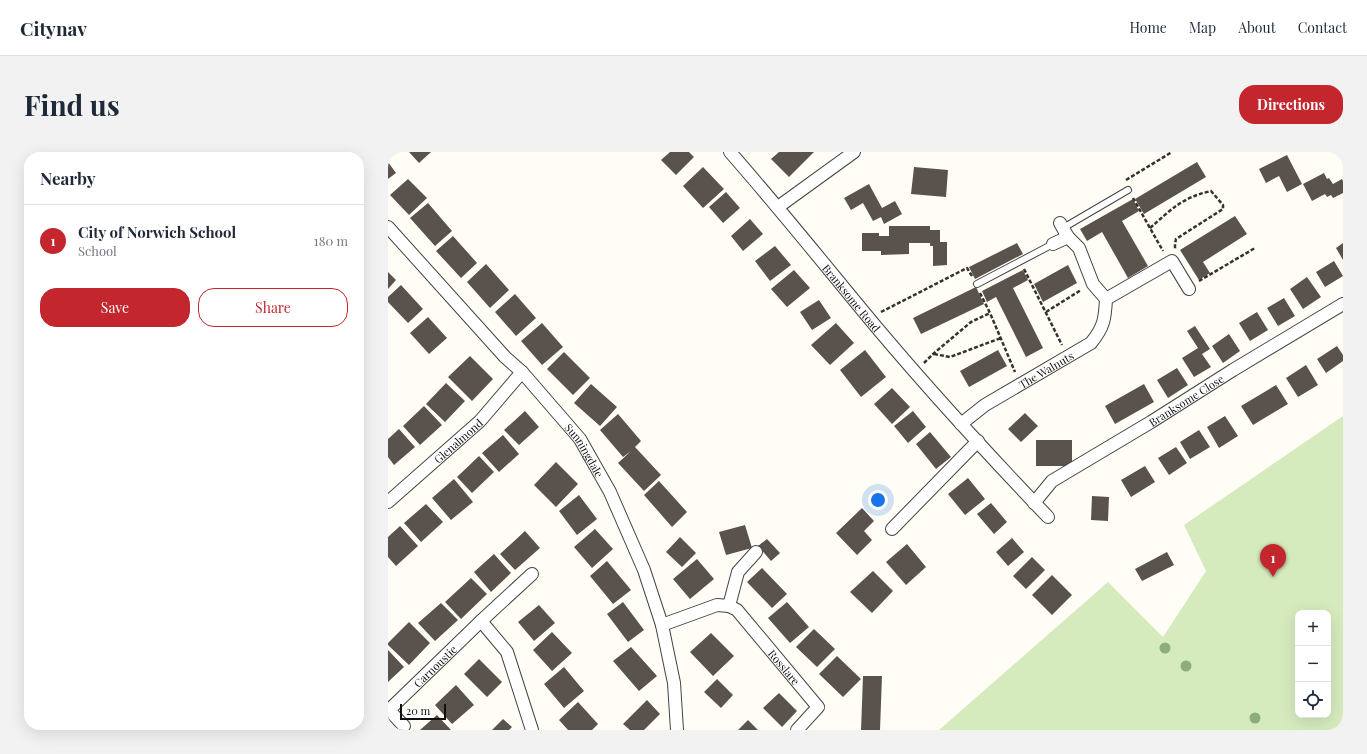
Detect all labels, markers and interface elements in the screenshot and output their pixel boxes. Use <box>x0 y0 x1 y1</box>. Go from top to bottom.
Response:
text: Citynav <box>20 15 87 41</box>
text: Home <box>1129 18 1167 37</box>
text: Map <box>1189 18 1216 37</box>
text: About <box>1238 18 1276 37</box>
text: Contact <box>1298 18 1347 37</box>
button: Directions <box>1239 85 1343 124</box>
text: Find us <box>24 86 120 123</box>
text: Nearby <box>40 167 95 189</box>
text: City of Norwich School <box>78 222 236 242</box>
text: 1 <box>51 232 55 249</box>
text: 180 m <box>314 232 348 249</box>
text: School <box>78 242 117 259</box>
street label: Branksome Road <box>820 261 885 335</box>
button: Save <box>40 288 190 327</box>
button: Share <box>198 288 348 327</box>
street label: The Walnuts <box>1016 348 1076 391</box>
street label: Branksome Close <box>1146 370 1227 429</box>
street label: Glenalmond <box>430 415 486 466</box>
street label: Sunningdale <box>562 420 608 480</box>
your location <box>868 490 888 510</box>
pin: 1 <box>1260 544 1286 577</box>
map controls <box>1295 610 1331 718</box>
button: + <box>1295 610 1331 646</box>
street label: Carnoustie <box>410 641 460 690</box>
street label: Rosslare <box>765 646 804 688</box>
button: − <box>1295 646 1331 682</box>
button: locate <box>1295 682 1331 718</box>
scale bar <box>400 702 446 721</box>
text: 20 m <box>406 703 430 718</box>

